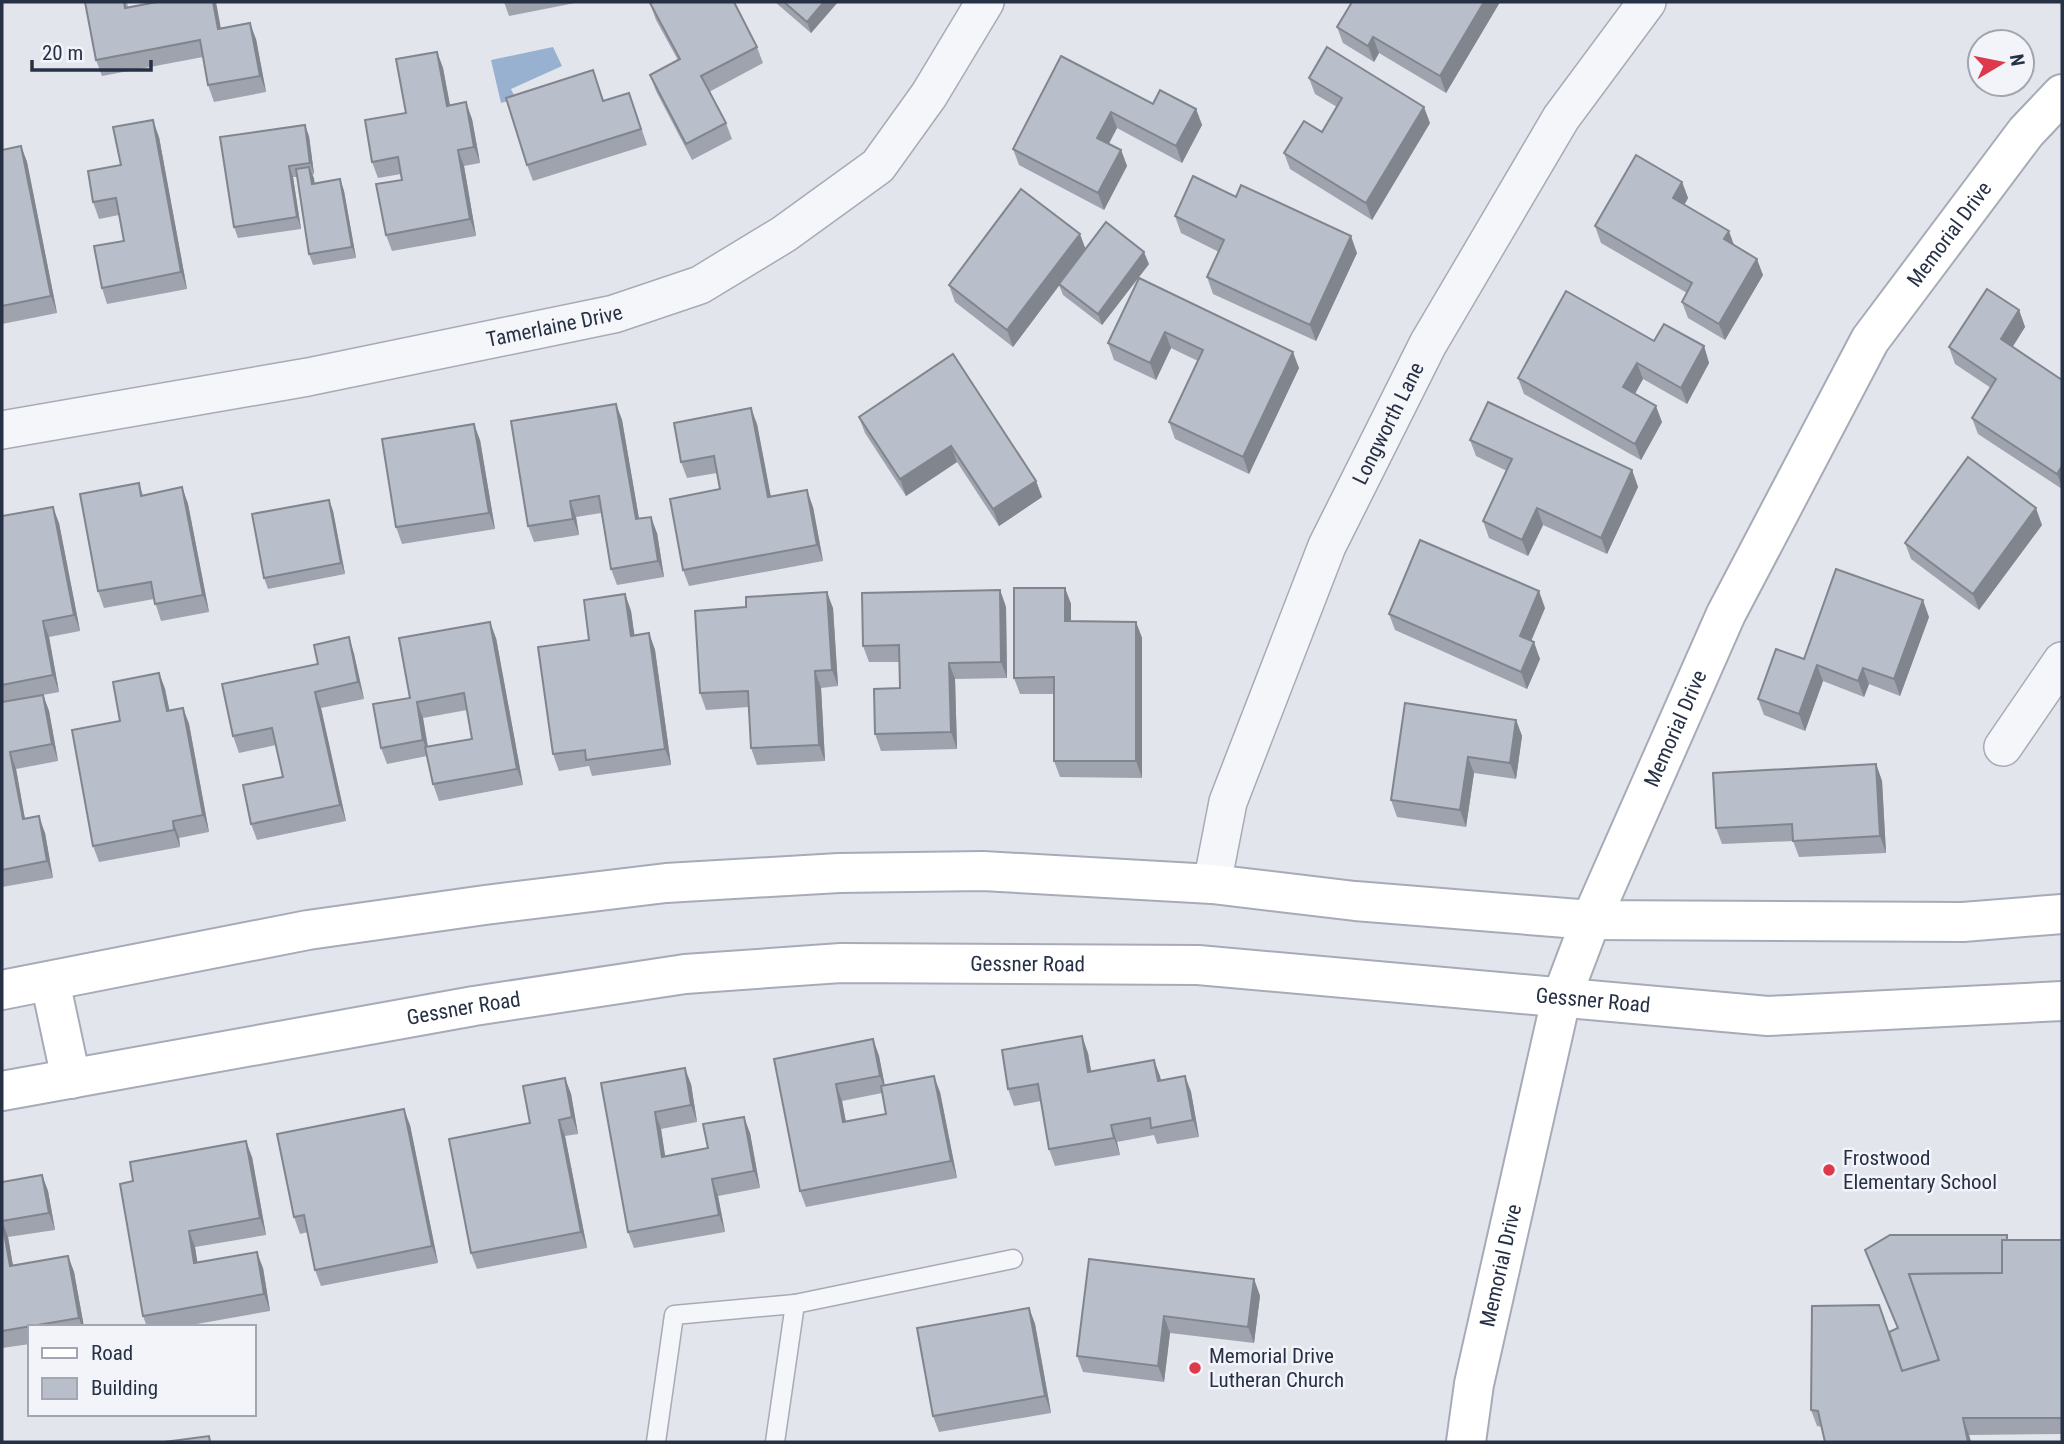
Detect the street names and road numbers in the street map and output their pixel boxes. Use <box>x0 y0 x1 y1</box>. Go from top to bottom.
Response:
street label: Memorial Drive <box>1902 177 1997 291</box>
street label: Tamerlaine Drive <box>484 300 626 352</box>
street label: Longworth Lane <box>1348 358 1429 489</box>
street label: Memorial Drive <box>1639 666 1712 791</box>
street label: Gessner Road <box>970 952 1085 976</box>
street label: Gessner Road <box>1535 983 1651 1017</box>
street label: Gessner Road <box>405 987 522 1030</box>
street label: Memorial Drive <box>1475 1202 1526 1329</box>

